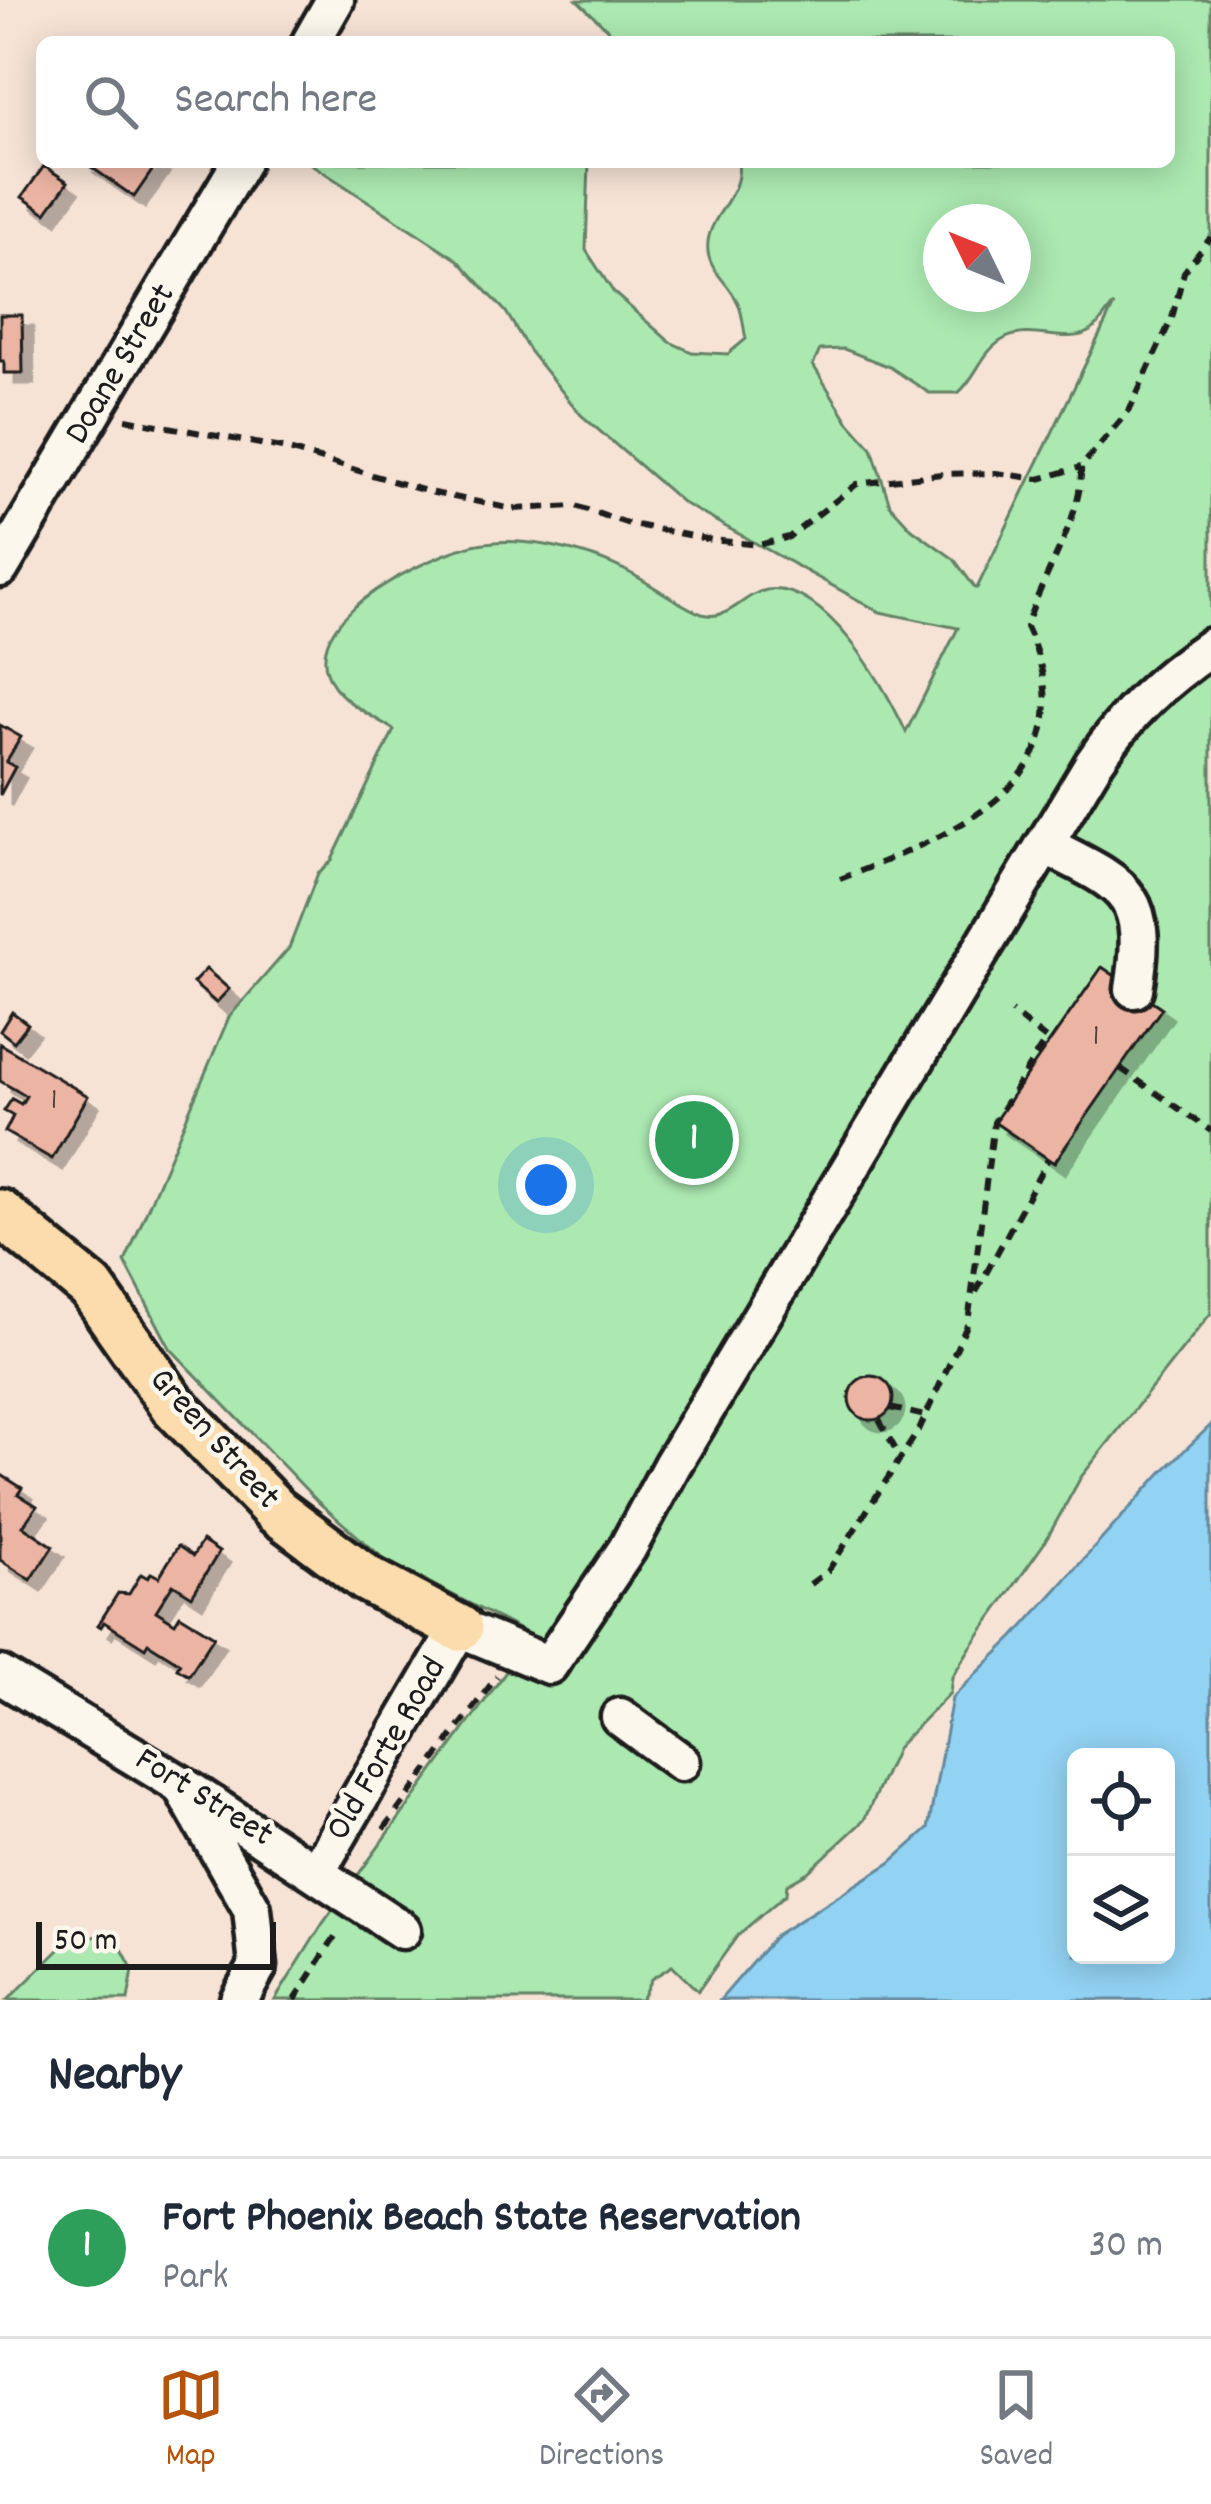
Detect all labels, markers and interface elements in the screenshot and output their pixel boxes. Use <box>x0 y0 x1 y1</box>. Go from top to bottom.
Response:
search box <box>36 36 1175 168</box>
icon: search <box>78 69 144 135</box>
text: Search here <box>174 70 377 134</box>
north arrow <box>923 204 1031 312</box>
street label: Doane Street <box>53 275 191 455</box>
house number: 1 <box>1093 1017 1099 1060</box>
house number: 1 <box>51 1081 57 1124</box>
pin: 1 <box>655 1095 733 1185</box>
your location <box>516 1155 576 1215</box>
street label: Green Street <box>135 1357 291 1523</box>
street label: Old Forte Road <box>314 1648 462 1852</box>
street label: Fort Street <box>124 1736 282 1862</box>
map controls <box>1067 1748 1175 1964</box>
button: locate <box>1067 1748 1175 1856</box>
button: layers <box>1067 1856 1175 1964</box>
scale bar <box>36 1916 276 1969</box>
text: 50 m <box>54 1919 118 1966</box>
text: Nearby <box>48 2042 181 2114</box>
text: Fort Phoenix Beach State Reservation <box>162 2188 801 2252</box>
text: 1 <box>83 2220 91 2275</box>
text: 30 m <box>1089 2220 1163 2275</box>
text: Park <box>162 2252 228 2307</box>
tab: Map <box>158 2362 224 2481</box>
tab: Directions <box>539 2362 664 2481</box>
tab: Saved <box>980 2362 1053 2481</box>

